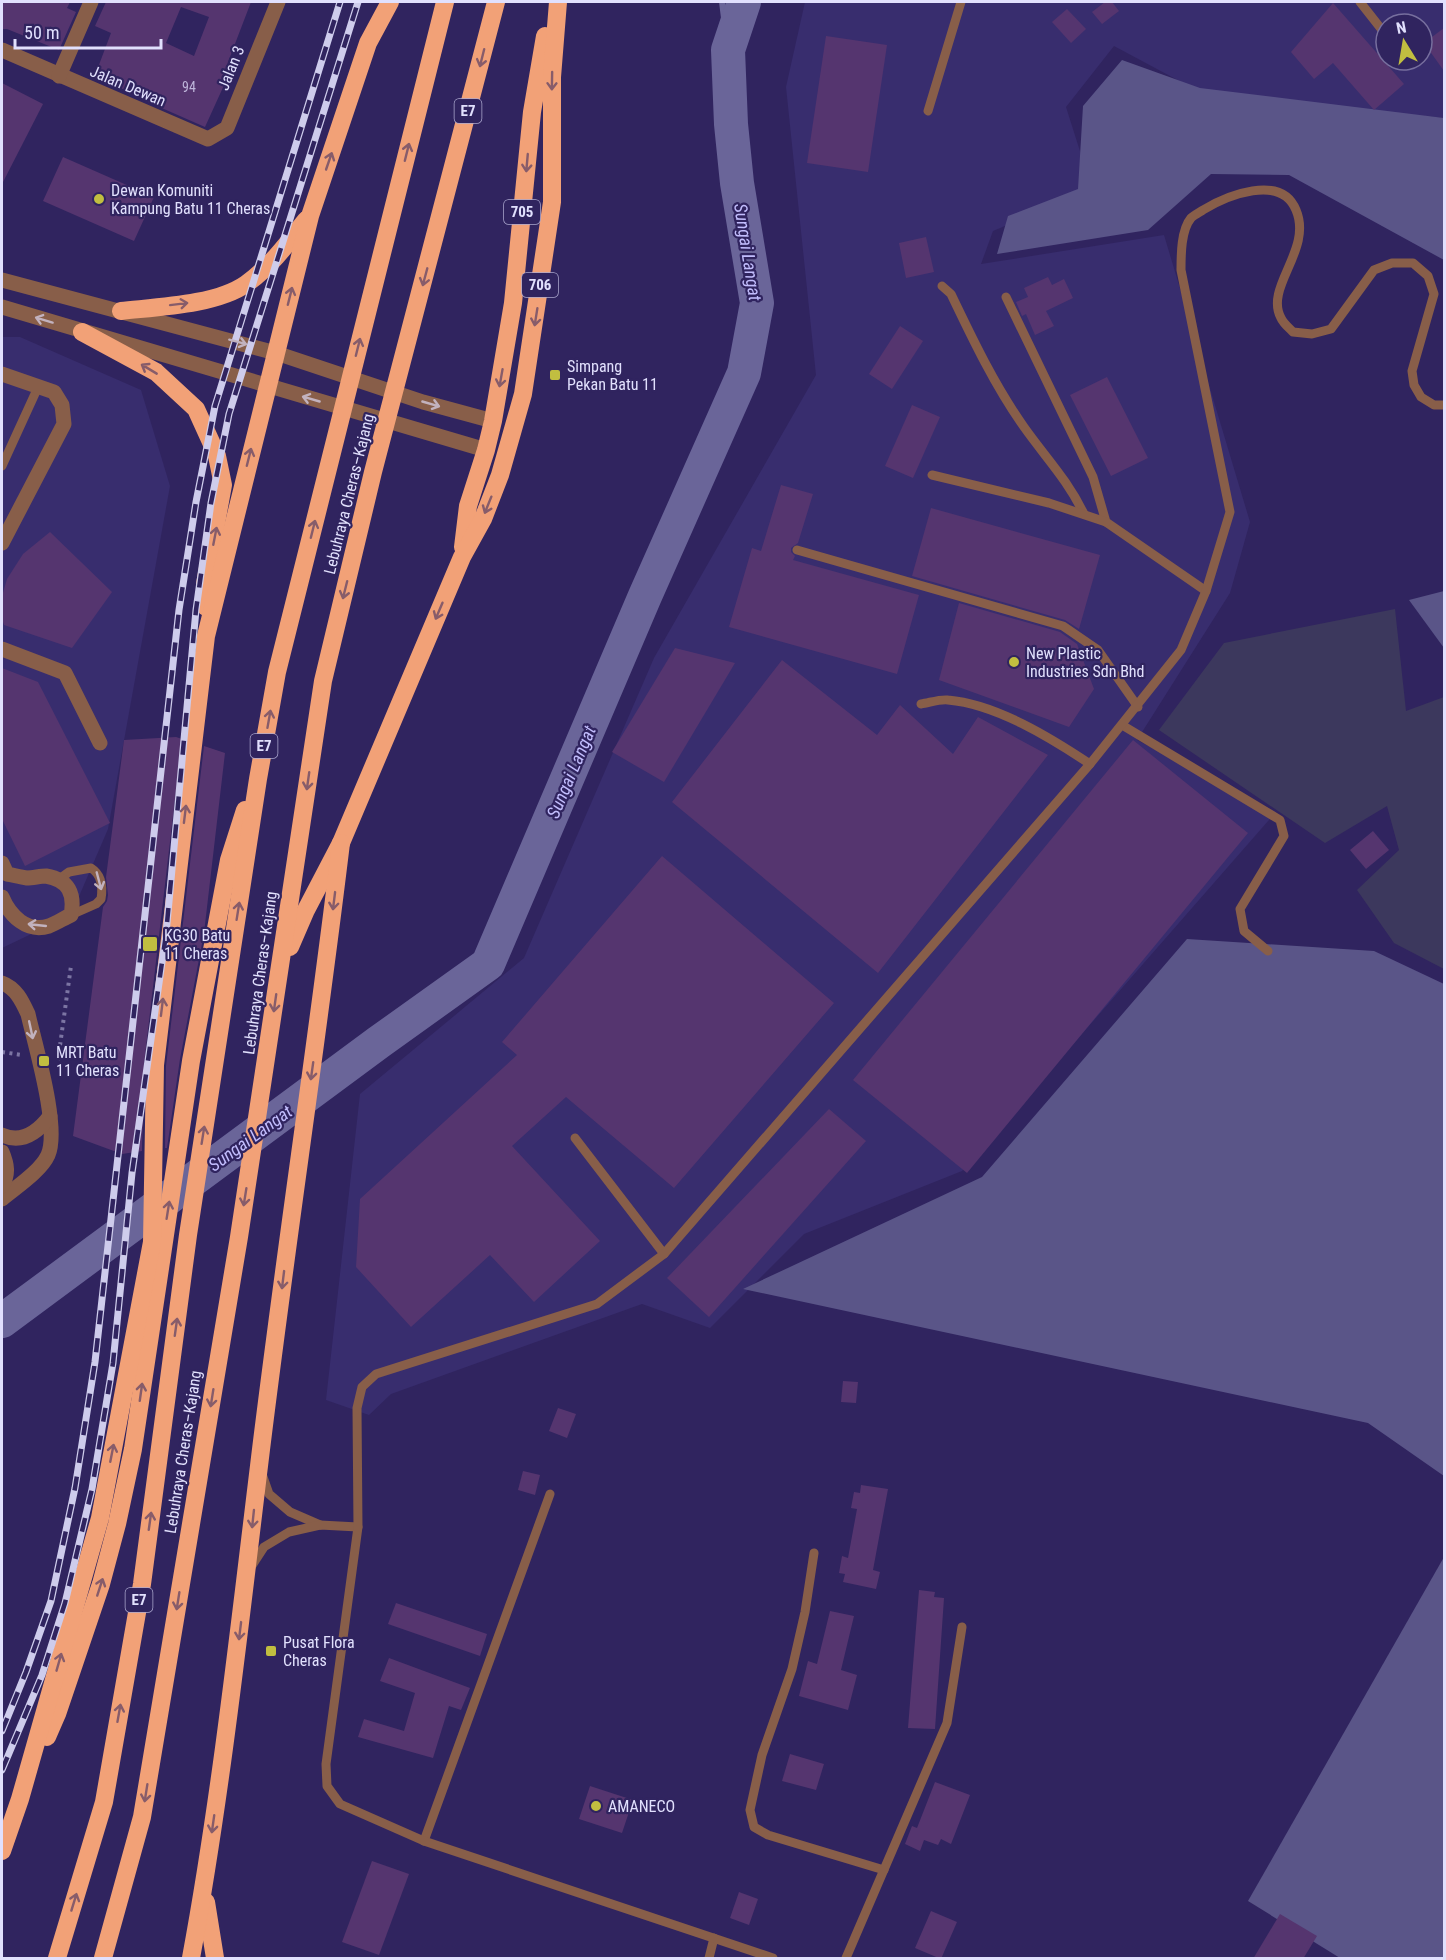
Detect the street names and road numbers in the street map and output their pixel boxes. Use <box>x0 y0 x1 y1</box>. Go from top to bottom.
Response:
street label: Jalan 3 <box>214 43 248 93</box>
street label: Jalan Dewan <box>87 62 169 110</box>
road number: E7 <box>454 99 482 123</box>
road number: 705 <box>504 200 540 224</box>
road number: 706 <box>522 273 558 297</box>
street label: Lebuhraya Cheras–Kajang <box>320 412 378 576</box>
road number: E7 <box>250 734 278 758</box>
street label: Lebuhraya Cheras–Kajang <box>239 890 281 1056</box>
street label: Lebuhraya Cheras–Kajang <box>161 1369 205 1535</box>
road number: E7 <box>126 1588 152 1612</box>

